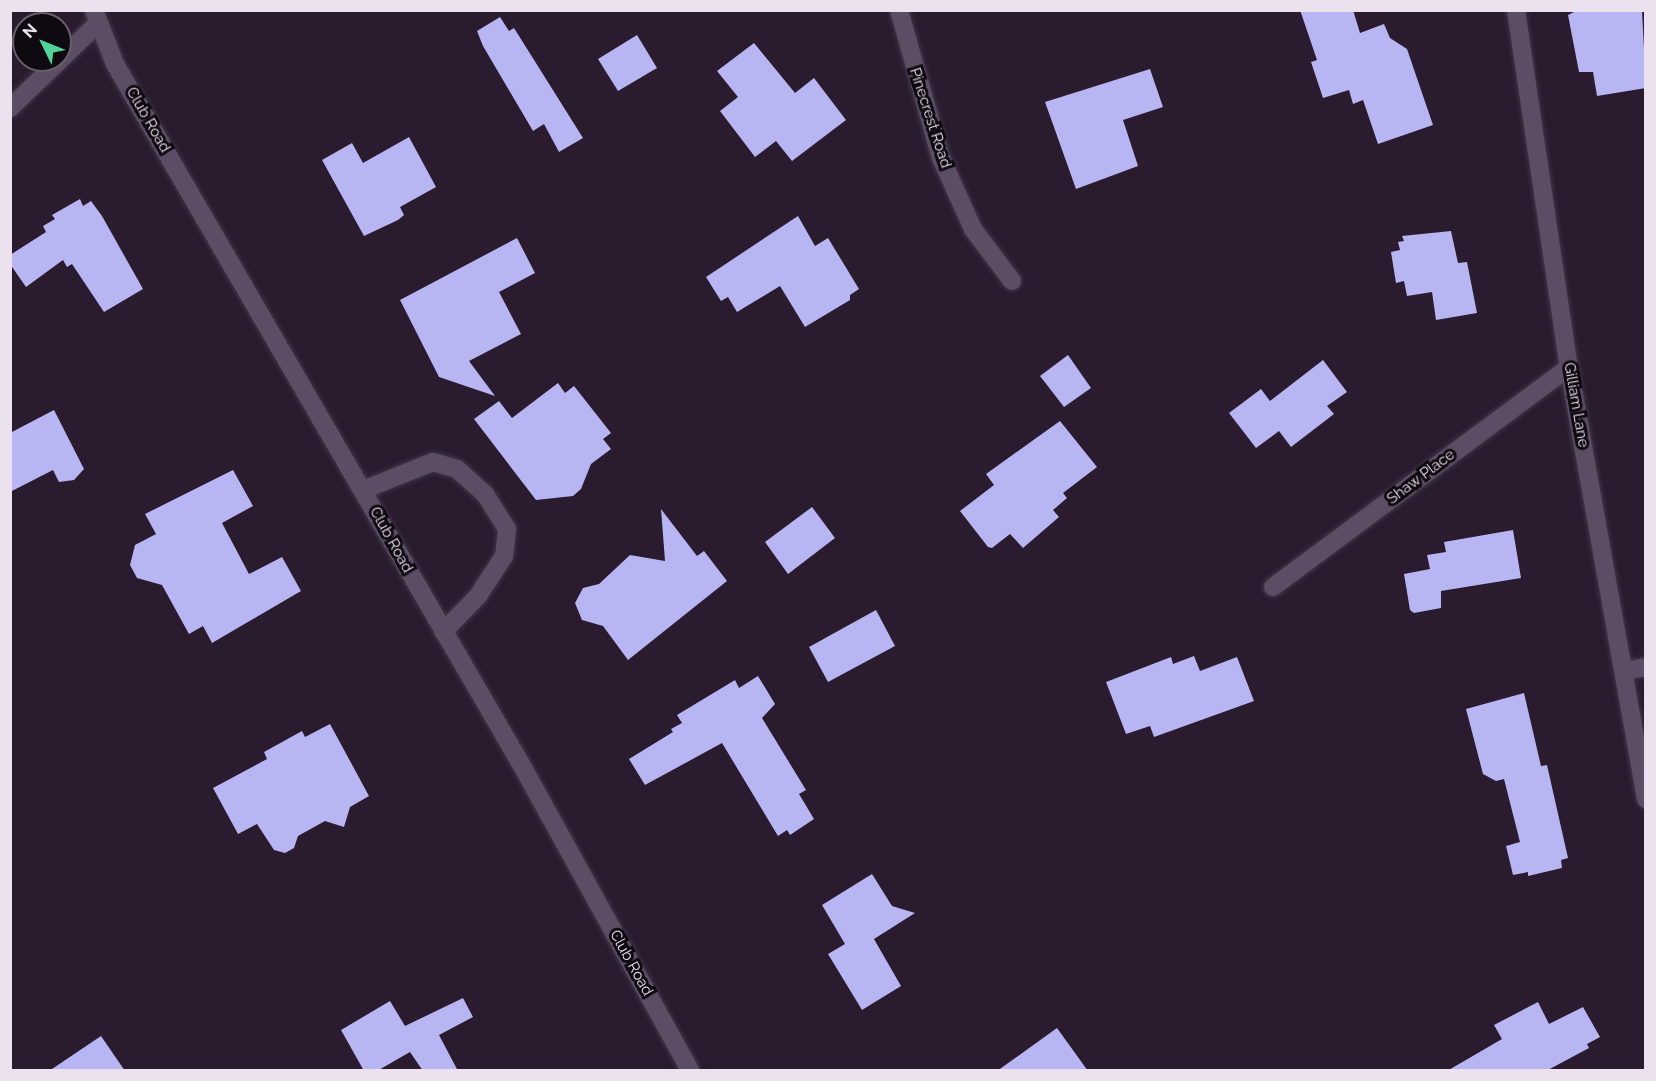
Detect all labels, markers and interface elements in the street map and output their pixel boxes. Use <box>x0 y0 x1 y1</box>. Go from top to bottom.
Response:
north arrow <box>12 12 72 72</box>
text: N <box>19 20 41 42</box>
street label: Pinecrest Road <box>905 66 955 170</box>
street label: Club Road <box>122 84 174 156</box>
street label: Gilliam Lane <box>1560 361 1592 449</box>
street label: Shaw Place <box>1383 446 1459 508</box>
street label: Club Road <box>366 504 416 576</box>
street label: Club Road <box>606 927 656 999</box>

